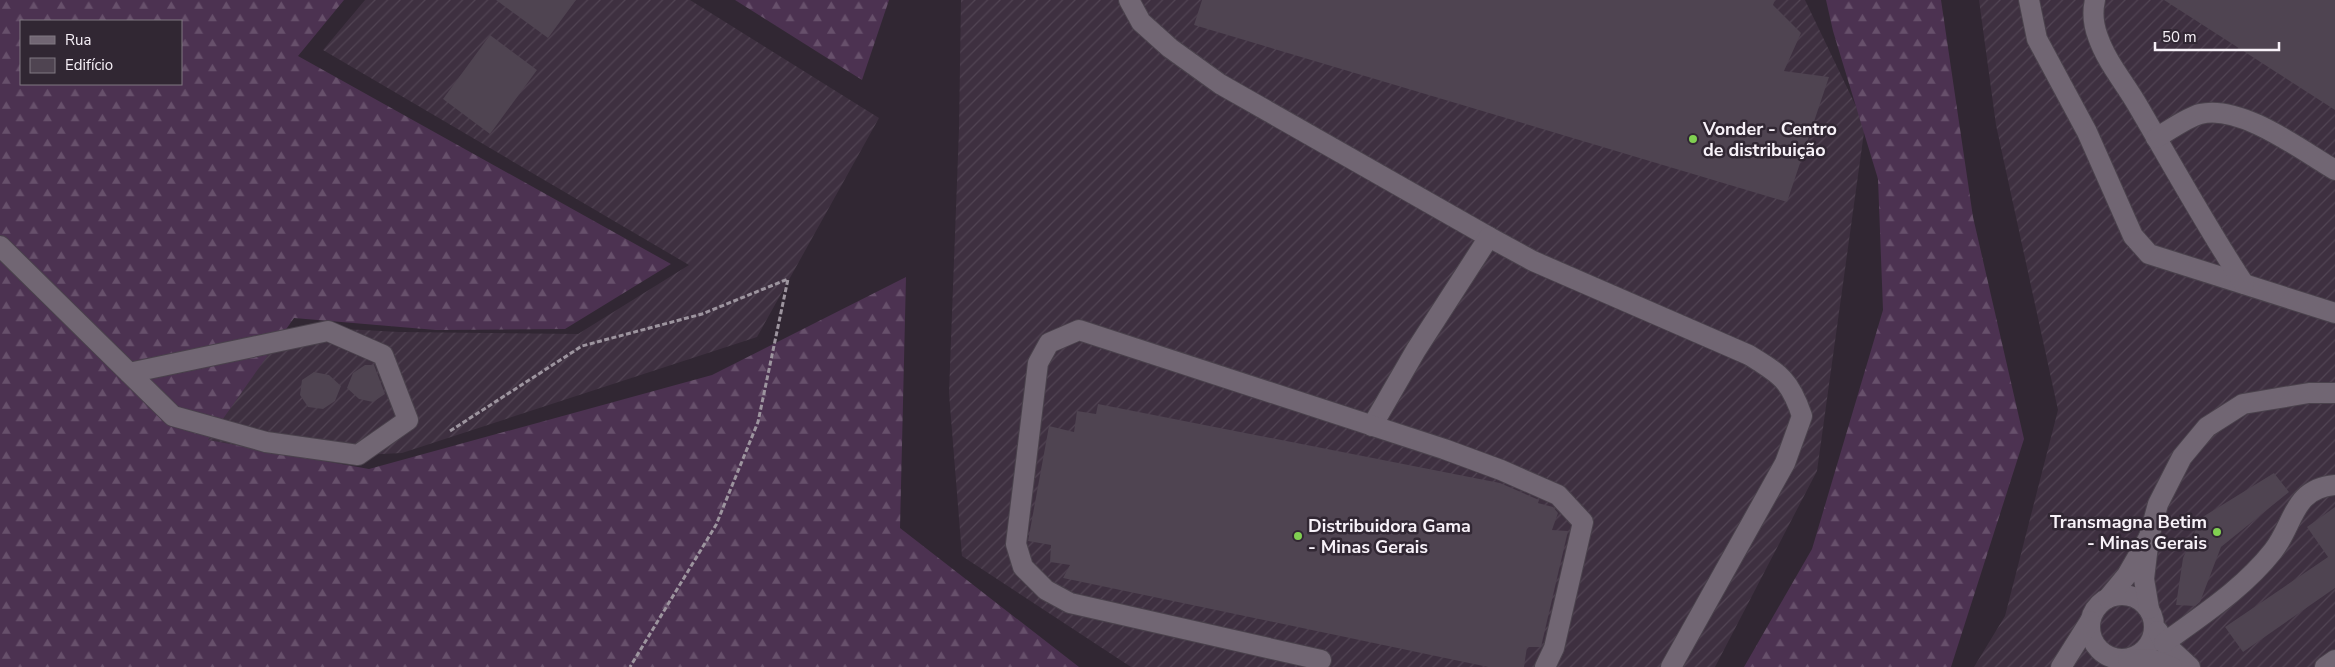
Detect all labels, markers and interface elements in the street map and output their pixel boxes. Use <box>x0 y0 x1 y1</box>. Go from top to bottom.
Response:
legend <box>20 20 182 85</box>
scale bar <box>2155 20 2279 52</box>
text: 50 m <box>2162 27 2197 47</box>
text: Rua <box>65 30 91 50</box>
text: Edifício <box>65 55 113 75</box>
place label: Vonder - Centro de distribuição <box>1702 117 1837 162</box>
marker: Vonder - Centro de distribuição <box>1687 133 1699 145</box>
place label: Transmagna Betim - Minas Gerais <box>2050 510 2207 555</box>
place label: Distribuidora Gama - Minas Gerais <box>1308 514 1471 559</box>
marker: Transmagna Betim - Minas Gerais <box>2211 526 2223 538</box>
marker: Distribuidora Gama - Minas Gerais <box>1292 530 1304 542</box>

